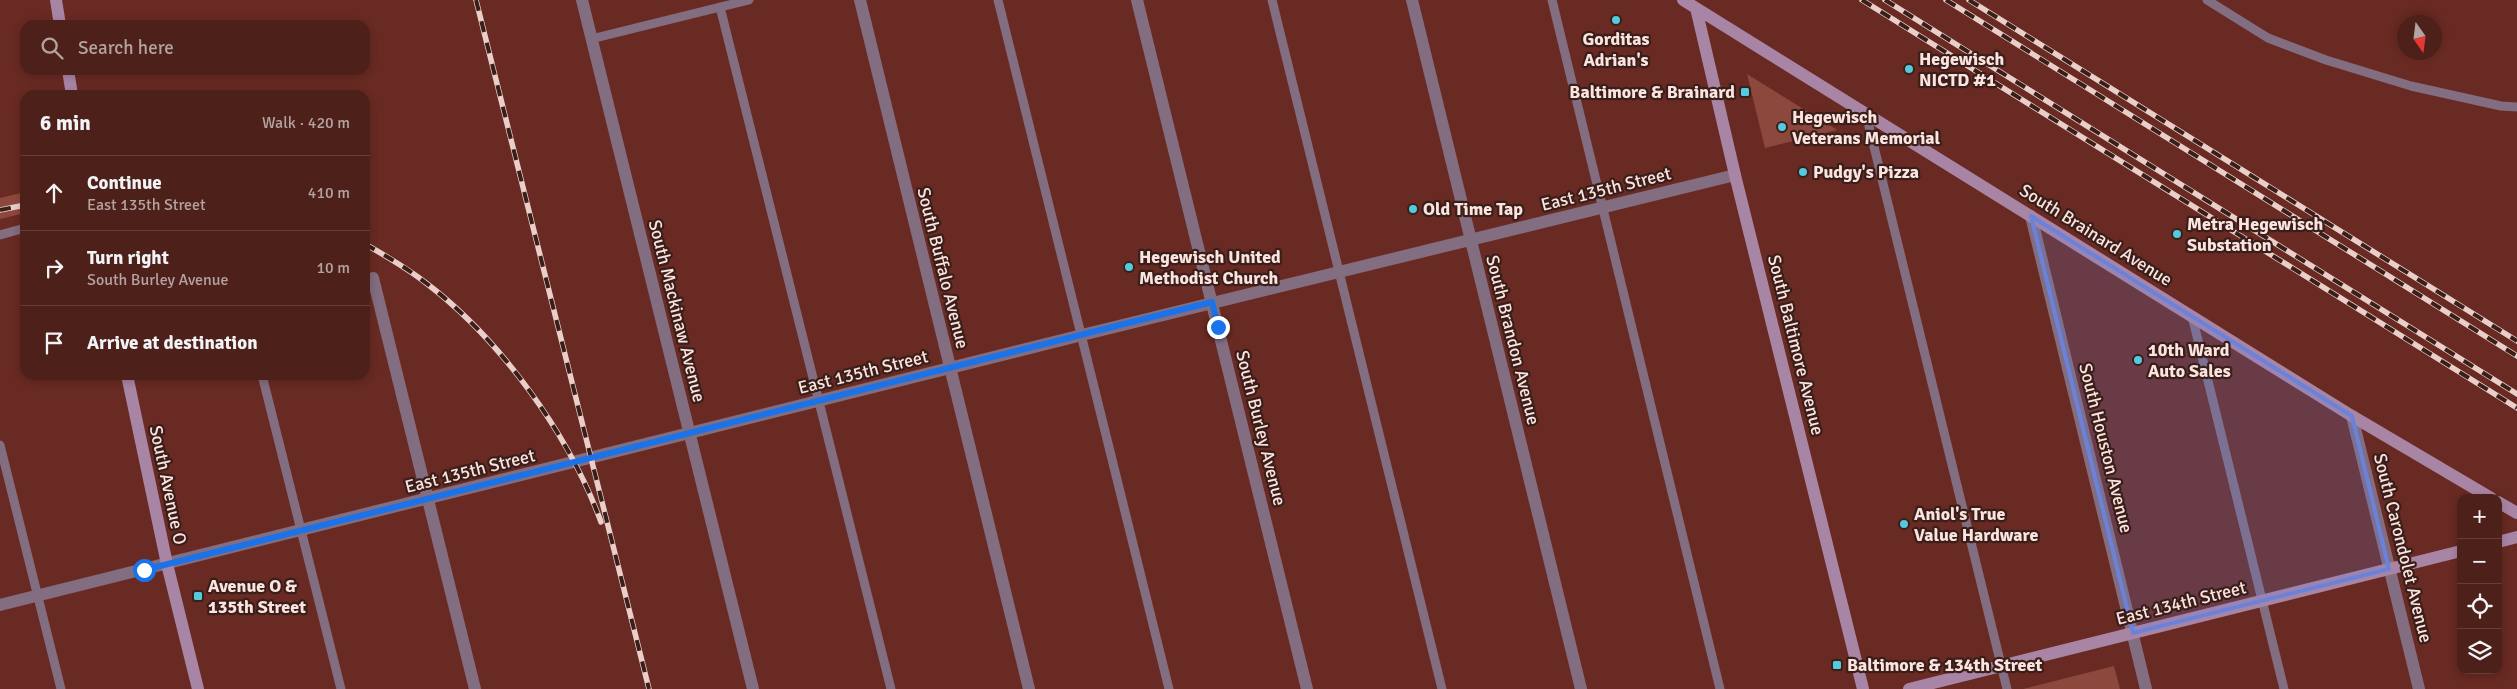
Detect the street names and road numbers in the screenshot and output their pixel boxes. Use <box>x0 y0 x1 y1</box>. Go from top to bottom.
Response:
street label: East 135th Street <box>1539 162 1673 216</box>
street label: South Brainard Avenue <box>2016 179 2176 291</box>
street label: South Buffalo Avenue <box>912 185 974 351</box>
street label: South Mackinaw Avenue <box>644 218 710 404</box>
street label: South Brandon Avenue <box>1481 253 1545 427</box>
street label: South Baltimore Avenue <box>1763 253 1829 437</box>
street label: East 135th Street <box>796 345 930 399</box>
street label: South Burley Avenue <box>1231 348 1291 508</box>
street label: South Houston Avenue <box>2074 361 2138 535</box>
street label: South Avenue O <box>145 423 191 547</box>
street label: East 135th Street <box>403 444 537 498</box>
street label: South Carondolet Avenue <box>2369 451 2437 645</box>
street label: East 134th Street <box>2114 576 2248 630</box>

